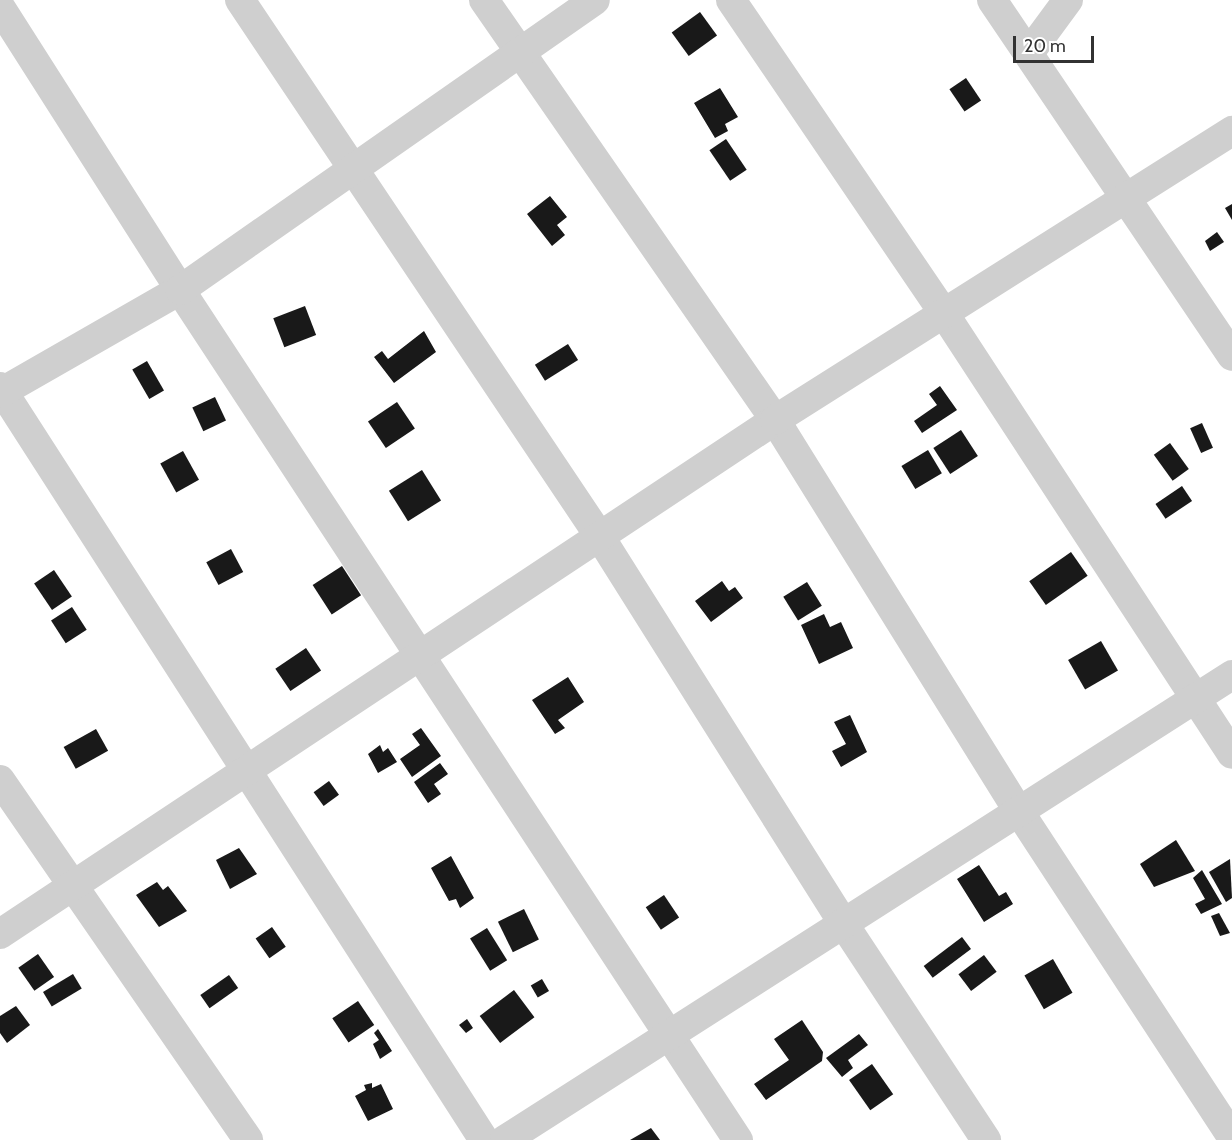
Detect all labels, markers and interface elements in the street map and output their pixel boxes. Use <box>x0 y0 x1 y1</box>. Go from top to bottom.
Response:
scale bar <box>1016 24 1097 62</box>
text: 20 m <box>1024 35 1066 57</box>

